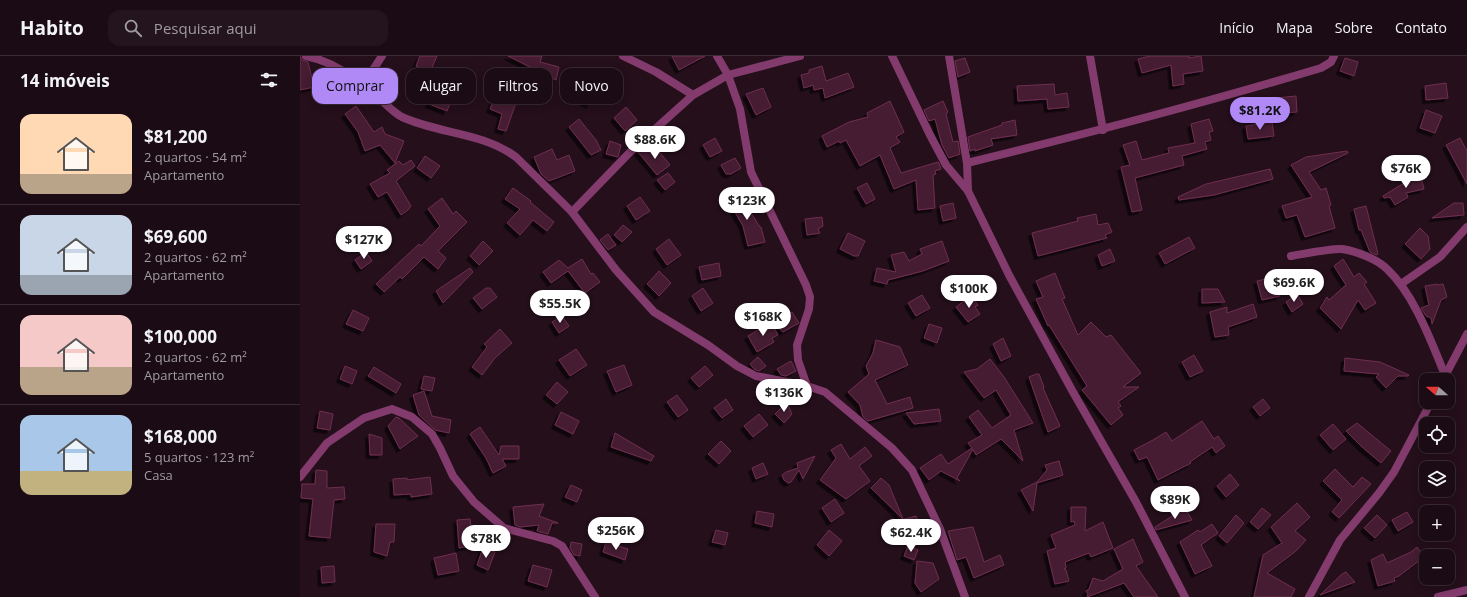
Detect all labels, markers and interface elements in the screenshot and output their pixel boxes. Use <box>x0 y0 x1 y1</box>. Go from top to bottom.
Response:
search box <box>108 10 388 46</box>
text: Habito <box>20 15 84 41</box>
icon: search <box>122 17 144 39</box>
text: Pesquisar aqui <box>154 18 257 38</box>
text: Início <box>1219 18 1254 37</box>
text: Mapa <box>1276 18 1313 37</box>
text: Sobre <box>1335 18 1373 37</box>
text: Contato <box>1395 18 1447 37</box>
chip: Comprar <box>312 68 398 104</box>
chip: Alugar <box>406 68 476 104</box>
chip: Filtros <box>484 68 552 104</box>
chip: Novo <box>560 68 623 104</box>
text: 14 imóveis <box>20 69 110 92</box>
icon: filters <box>258 69 280 91</box>
pin: $81.2K <box>1227 97 1293 131</box>
text: $81.2K <box>1239 101 1281 119</box>
text: $81,200 <box>144 125 207 148</box>
pin: $88.6K <box>622 126 688 160</box>
icon: home <box>52 130 100 178</box>
text: $88.6K <box>634 130 676 148</box>
text: 2 quartos · 54 m² <box>144 148 247 166</box>
pin: $76K <box>1382 155 1430 189</box>
text: $76K <box>1391 159 1421 177</box>
text: Apartamento <box>144 166 224 184</box>
pin: $123K <box>719 187 775 221</box>
text: $123K <box>728 191 766 209</box>
text: $69,600 <box>144 225 207 248</box>
pin: $127K <box>336 226 392 260</box>
text: $127K <box>345 230 383 248</box>
icon: home <box>52 231 100 279</box>
text: 2 quartos · 62 m² <box>144 248 247 266</box>
text: Apartamento <box>144 266 224 284</box>
pin: $69.6K <box>1261 269 1327 303</box>
text: $69.6K <box>1273 273 1315 291</box>
pin: $100K <box>941 275 997 309</box>
text: $100K <box>950 279 988 297</box>
pin: $55.5K <box>527 290 593 324</box>
text: $55.5K <box>539 294 581 312</box>
pin: $168K <box>735 303 791 337</box>
text: $168K <box>744 307 782 325</box>
text: $100,000 <box>144 325 217 348</box>
icon: home <box>52 331 100 379</box>
text: 2 quartos · 62 m² <box>144 348 247 366</box>
text: Apartamento <box>144 366 224 384</box>
north arrow <box>1419 373 1455 409</box>
map controls <box>1419 373 1455 585</box>
pin: $136K <box>756 379 812 413</box>
text: $136K <box>765 383 803 401</box>
button: locate <box>1419 417 1455 453</box>
text: $168,000 <box>144 425 217 448</box>
icon: home <box>52 431 100 479</box>
text: 5 quartos · 123 m² <box>144 448 254 466</box>
button: layers <box>1419 461 1455 497</box>
text: Casa <box>144 466 173 484</box>
pin: $89K <box>1151 486 1199 520</box>
text: $89K <box>1160 490 1190 508</box>
button: + <box>1419 505 1455 541</box>
pin: $256K <box>588 517 644 551</box>
pin: $62.4K <box>878 519 944 553</box>
text: $256K <box>597 521 635 539</box>
text: $62.4K <box>890 523 932 541</box>
pin: $78K <box>462 525 510 559</box>
text: $78K <box>471 529 501 547</box>
button: − <box>1419 549 1455 585</box>

